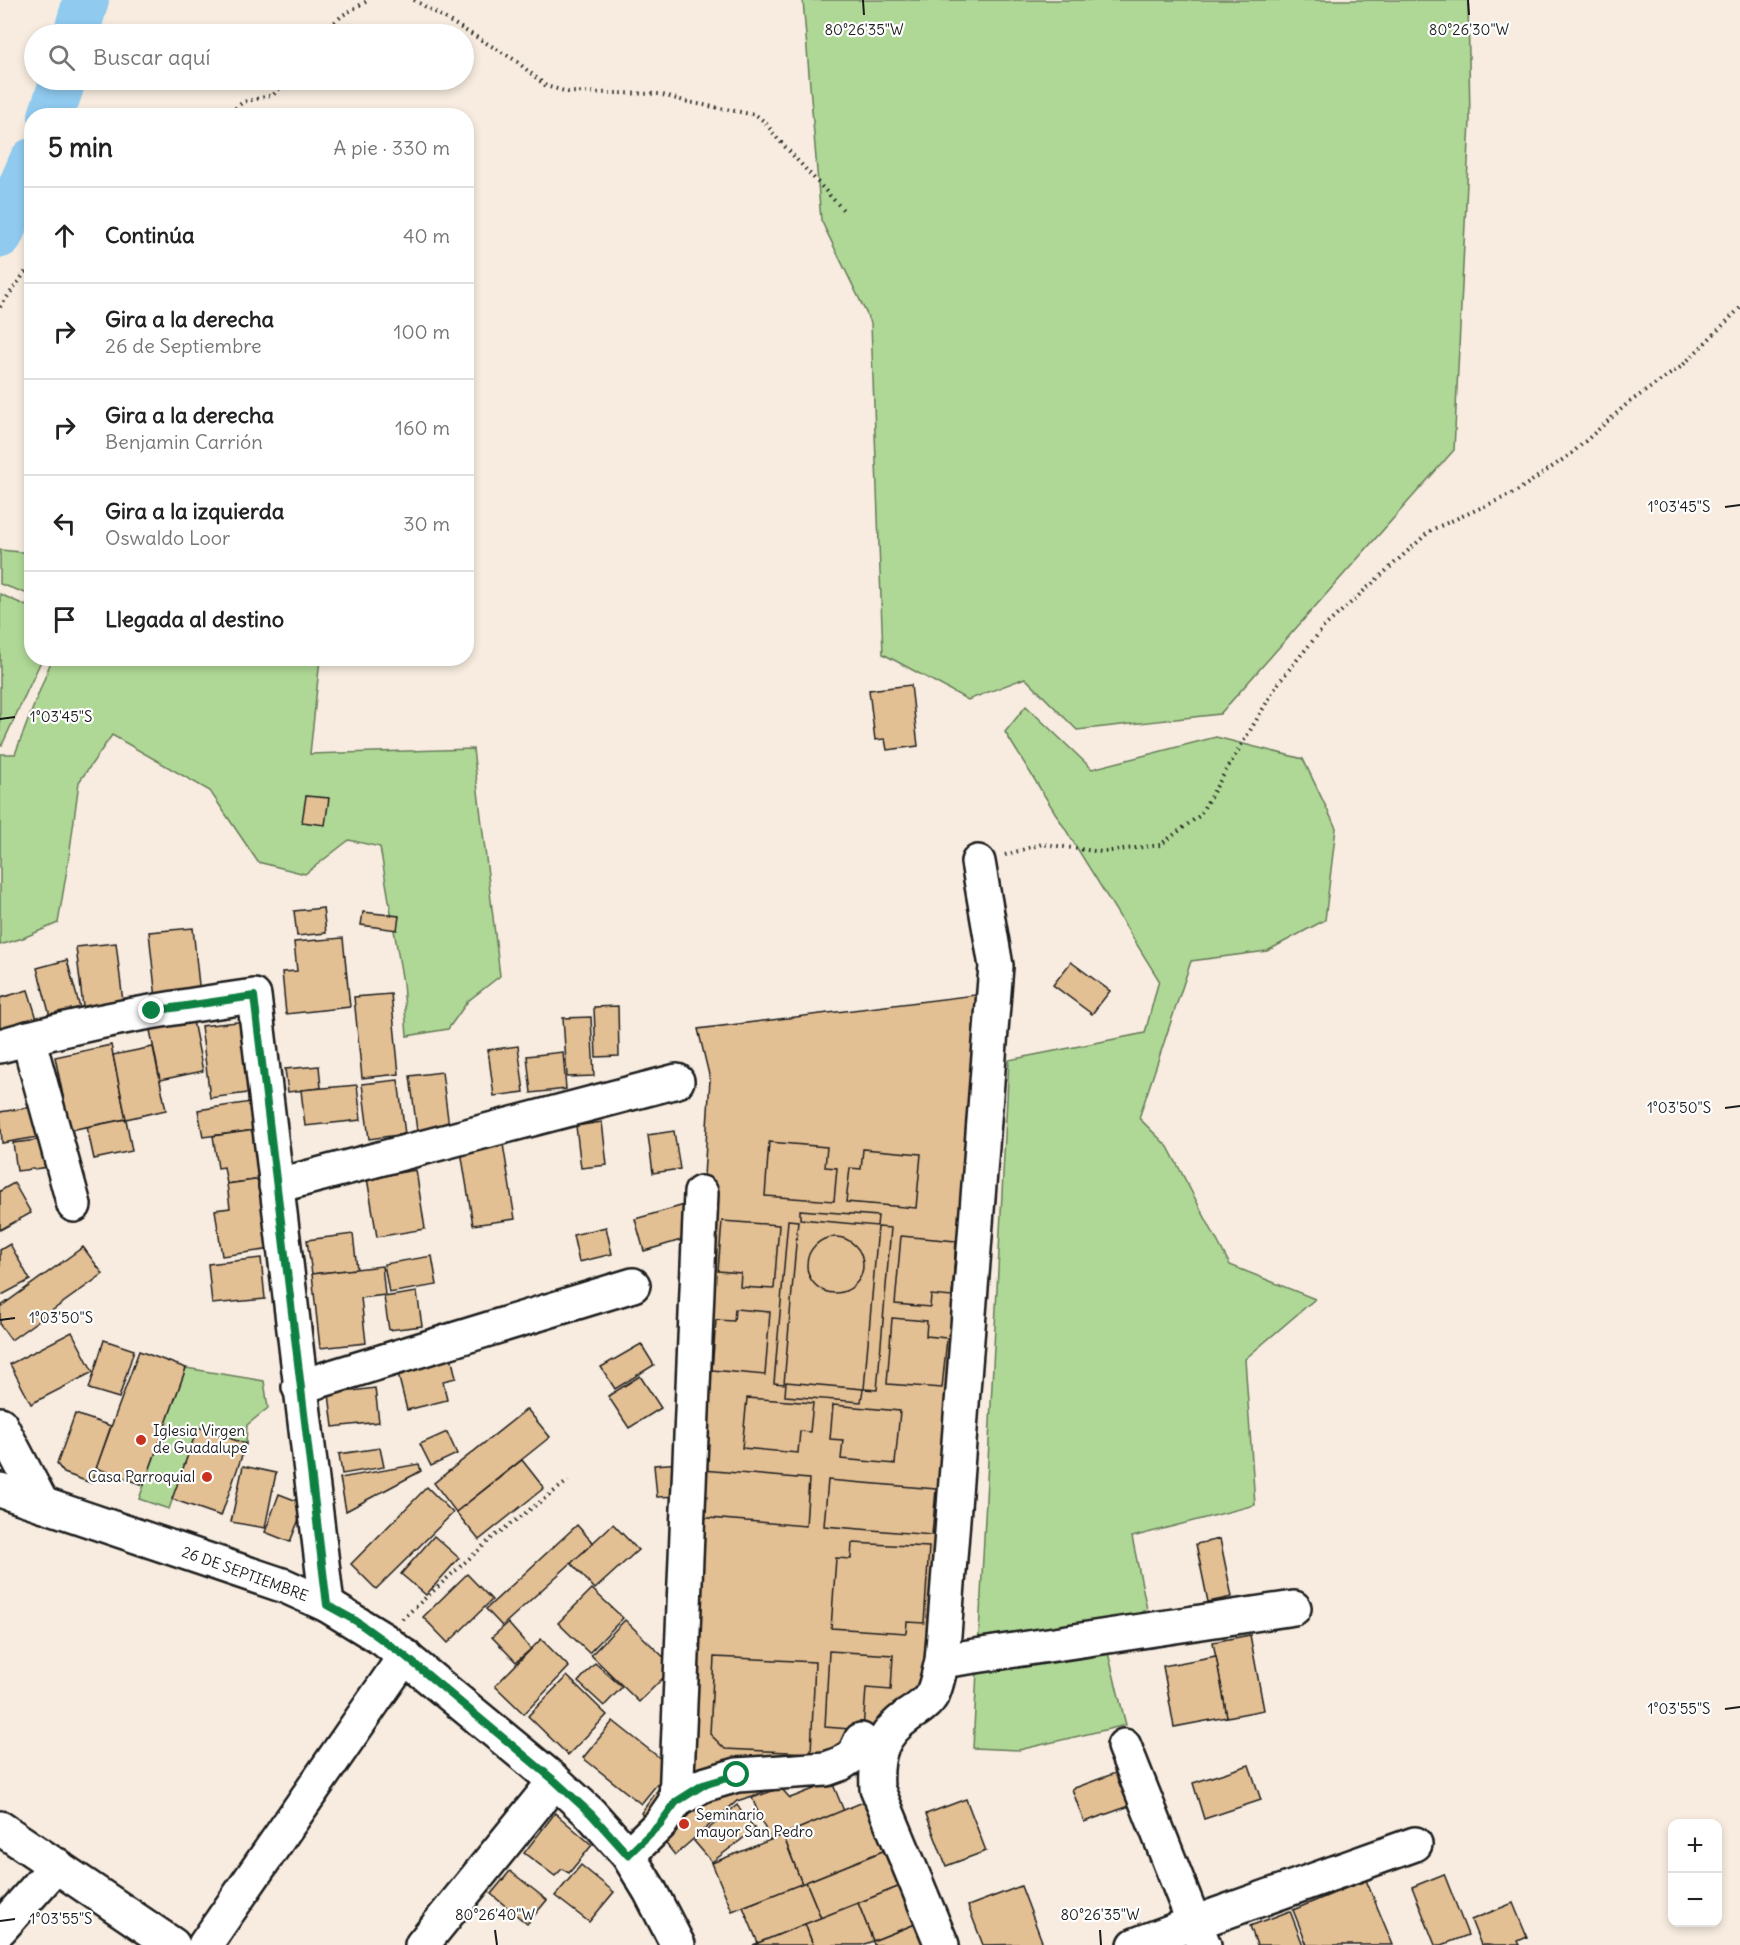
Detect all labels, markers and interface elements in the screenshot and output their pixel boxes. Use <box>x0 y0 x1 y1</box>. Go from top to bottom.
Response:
text: 80°26'35"W <box>824 20 904 39</box>
text: 80°26'30"W <box>1429 20 1510 39</box>
search box <box>24 24 474 90</box>
icon: search <box>45 41 78 74</box>
text: Buscar aquí <box>93 43 210 71</box>
text: 5 min <box>48 131 113 164</box>
text: A pie · 330 m <box>334 135 450 160</box>
icon: ahead <box>48 219 81 252</box>
text: Continúa <box>105 221 194 249</box>
text: 40 m <box>403 223 450 248</box>
text: Gira a la derecha <box>105 305 274 333</box>
icon: right <box>48 315 81 348</box>
text: 100 m <box>393 319 450 344</box>
text: 26 de Septiembre <box>105 333 262 358</box>
text: Gira a la derecha <box>105 401 274 429</box>
icon: right <box>48 411 81 444</box>
text: 160 m <box>395 415 450 440</box>
text: Benjamin Carrión <box>105 429 263 454</box>
text: Gira a la izquierda <box>105 497 284 525</box>
text: 1°03'45"S <box>1648 497 1710 516</box>
icon: left <box>48 507 81 540</box>
text: 30 m <box>403 511 450 536</box>
text: Oswaldo Loor <box>105 525 230 550</box>
icon: arrive <box>48 603 81 636</box>
text: Llegada al destino <box>105 605 284 633</box>
text: 1°03'45"S <box>30 707 92 726</box>
route end <box>138 997 164 1023</box>
text: 1°03'50"S <box>1647 1098 1711 1117</box>
text: 1°03'50"S <box>29 1308 93 1327</box>
place label: Iglesia Virgen de Guadalupe <box>153 1421 248 1457</box>
marker: Iglesia Virgen de Guadalupe <box>134 1433 148 1447</box>
place label: Casa Parroquial <box>88 1467 195 1486</box>
marker: Casa Parroquial <box>200 1470 214 1484</box>
street label: 26 DE SEPTIEMBRE <box>179 1542 311 1605</box>
text: 1°03'55"S <box>1648 1699 1710 1718</box>
route start <box>723 1761 749 1787</box>
place label: Seminario mayor San Pedro <box>696 1805 813 1841</box>
marker: Seminario mayor San Pedro <box>677 1817 691 1831</box>
map controls <box>1668 1819 1722 1927</box>
button: + <box>1668 1819 1722 1873</box>
button: − <box>1668 1873 1722 1927</box>
text: 80°26'40"W <box>455 1905 535 1924</box>
text: 80°26'35"W <box>1060 1905 1140 1924</box>
text: 1°03'55"S <box>30 1909 92 1928</box>

